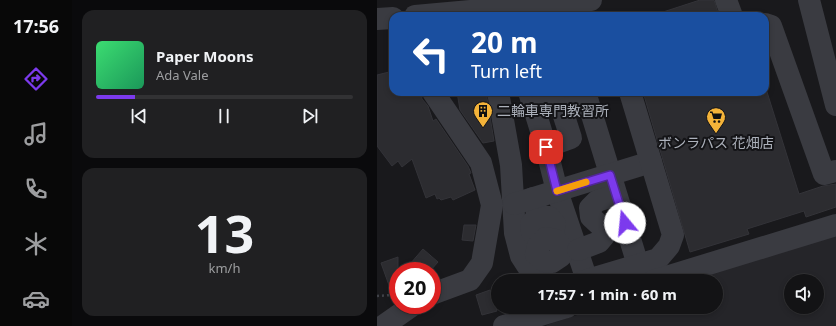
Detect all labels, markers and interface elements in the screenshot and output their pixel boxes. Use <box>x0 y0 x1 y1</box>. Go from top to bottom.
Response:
text: 17:56 <box>13 14 59 38</box>
text: 20 m <box>471 23 538 61</box>
icon: left <box>405 28 457 80</box>
text: Paper Moons <box>156 46 254 66</box>
text: Turn left <box>471 59 542 83</box>
icon: directions <box>22 65 50 93</box>
text: Ada Vale <box>156 66 209 84</box>
building icon: 二輪車専門教習所 <box>472 100 494 128</box>
place label: 二輪車専門教習所 <box>497 101 609 120</box>
icon: previous <box>128 105 150 127</box>
icon: pause <box>213 105 235 127</box>
icon: next <box>299 105 321 127</box>
supermarket icon: ボンラパス 花畑店 <box>705 106 727 134</box>
icon: music <box>22 120 50 148</box>
pin <box>529 130 563 164</box>
place label: ボンラパス 花畑店 <box>658 133 774 152</box>
icon: arrive <box>535 136 557 158</box>
icon: phone <box>22 175 50 203</box>
text: 13 <box>195 197 254 268</box>
position arrow <box>604 202 646 244</box>
icon: climate <box>22 230 50 258</box>
text: km/h <box>209 259 240 277</box>
speed limit sign: 20 <box>389 262 441 314</box>
map controls <box>784 274 824 314</box>
button: sound <box>784 274 824 314</box>
text: 17:57 · 1 min · 60 m <box>537 284 677 304</box>
icon: car <box>22 285 50 313</box>

